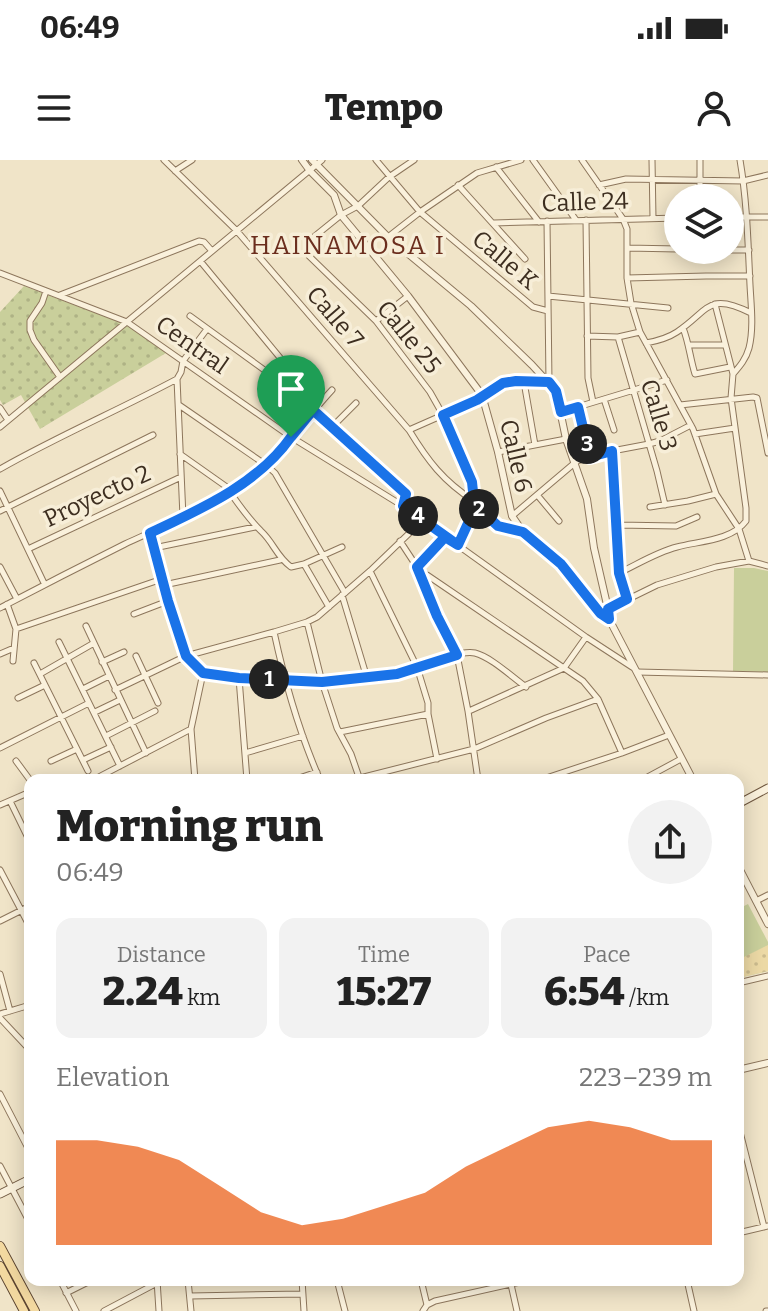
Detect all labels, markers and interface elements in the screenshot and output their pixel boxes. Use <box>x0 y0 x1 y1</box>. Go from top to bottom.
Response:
text: 06:49 <box>40 10 120 46</box>
icon: menu <box>32 86 76 130</box>
text: Tempo <box>325 86 443 130</box>
icon: person <box>692 86 736 130</box>
map controls <box>664 184 744 264</box>
button: layers <box>664 184 744 264</box>
street label: Calle 24 <box>541 186 629 218</box>
street label: Calle K <box>467 225 543 295</box>
district label: HAINAMOSA I <box>250 230 446 261</box>
street label: Calle 7 <box>301 281 369 353</box>
street label: Calle 25 <box>371 295 447 379</box>
street label: Central <box>150 310 234 380</box>
pin <box>257 355 325 437</box>
icon: arrive <box>269 367 313 411</box>
street label: Calle 3 <box>635 376 683 454</box>
street label: Calle 6 <box>494 417 538 495</box>
pin: 3 <box>567 424 607 464</box>
text: 3 <box>581 430 593 457</box>
street label: Proyecto 2 <box>39 459 155 533</box>
pin: 2 <box>459 489 499 529</box>
text: 2 <box>473 495 485 522</box>
pin: 4 <box>398 496 438 536</box>
text: 4 <box>411 502 425 529</box>
pin: 1 <box>249 659 289 699</box>
text: 1 <box>264 665 274 692</box>
text: Morning run <box>56 800 323 853</box>
button: share <box>628 800 712 884</box>
text: 06:49 <box>56 857 124 888</box>
text: Distance <box>117 941 206 968</box>
text: Time <box>358 941 410 968</box>
text: Pace <box>583 941 630 968</box>
text: 2.24 <box>102 968 183 1016</box>
text: 15:27 <box>337 968 431 1016</box>
text: 6:54 <box>544 968 625 1016</box>
text: km <box>183 984 220 1011</box>
text: /km <box>625 984 669 1011</box>
text: Elevation <box>56 1062 169 1093</box>
text: 223–239 m <box>579 1062 712 1093</box>

